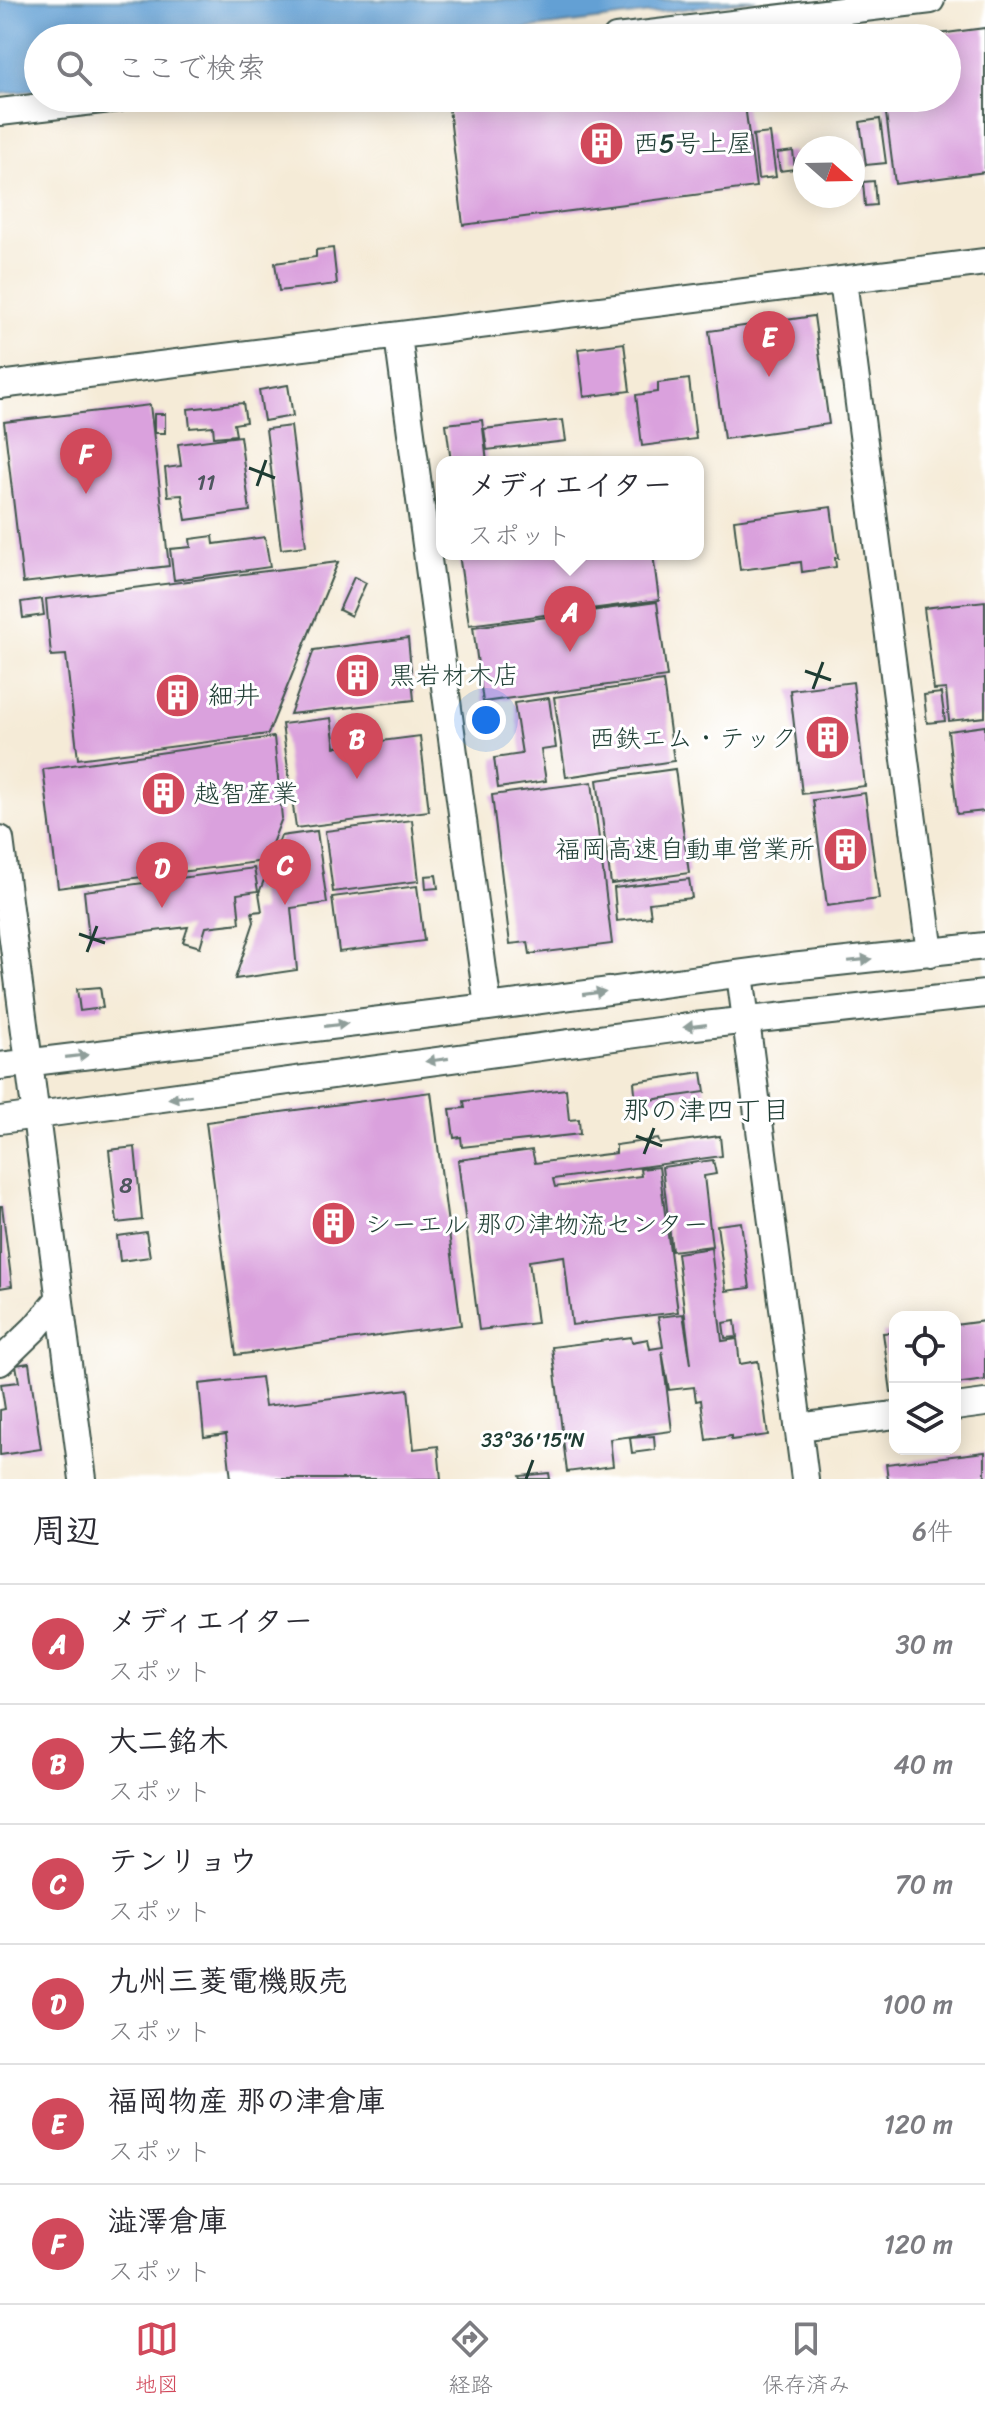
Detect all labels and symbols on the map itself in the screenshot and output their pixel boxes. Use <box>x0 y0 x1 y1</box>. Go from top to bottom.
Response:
building icon: 西5号上屋 <box>578 119 626 167</box>
place label: 西5号上屋 <box>633 120 753 166</box>
north arrow <box>793 136 865 208</box>
pin: E <box>743 311 795 377</box>
pin: F <box>60 428 112 494</box>
house number: 11 <box>197 463 215 502</box>
pin: A <box>544 586 596 652</box>
building icon: 黒岩材木店 <box>334 651 382 699</box>
place label: 黒岩材木店 <box>389 652 519 698</box>
building icon: 細井 <box>153 671 201 719</box>
place label: 細井 <box>208 672 260 718</box>
your location <box>466 700 506 740</box>
pin: B <box>331 713 383 779</box>
building icon: 西鉄エム・テック <box>804 714 852 762</box>
place label: 西鉄エム・テック <box>589 715 797 761</box>
building icon: 越智産業 <box>139 769 187 817</box>
place label: 越智産業 <box>194 770 298 816</box>
building icon: 福岡高速自動車営業所 <box>822 825 870 873</box>
place label: 福岡高速自動車営業所 <box>555 826 815 872</box>
pin: C <box>259 839 311 905</box>
pin: D <box>136 842 188 908</box>
one-way arrow <box>848 954 873 967</box>
one-way arrow <box>581 987 606 1000</box>
one-way arrow <box>323 1019 348 1032</box>
one-way arrow <box>682 1020 707 1033</box>
one-way arrow <box>65 1050 90 1063</box>
one-way arrow <box>424 1054 449 1067</box>
district label: 那の津四丁目 <box>622 1086 790 1135</box>
one-way arrow <box>167 1091 192 1104</box>
house number: 8 <box>119 1166 133 1205</box>
building icon: シーエル 那の津物流センター <box>310 1200 358 1248</box>
place label: シーエル 那の津物流センター <box>365 1201 709 1247</box>
text: 33°36'15"N <box>481 1423 585 1458</box>

